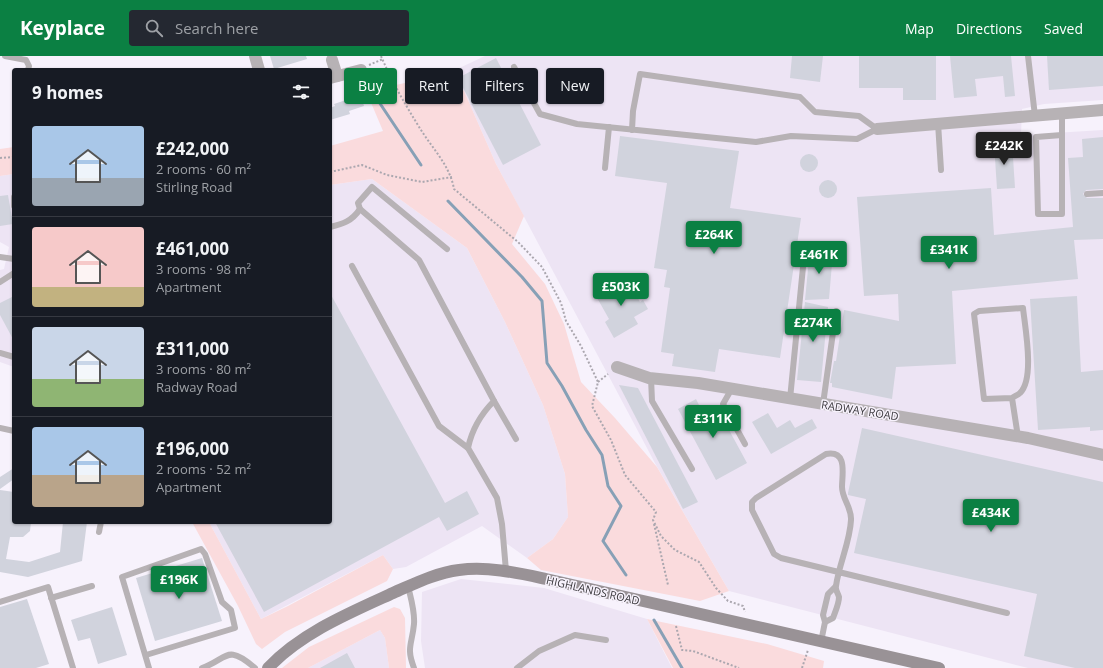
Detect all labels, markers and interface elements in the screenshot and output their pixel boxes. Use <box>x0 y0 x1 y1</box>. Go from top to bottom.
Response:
search box <box>129 10 409 46</box>
text: Keyplace <box>20 15 105 41</box>
icon: search <box>143 17 165 39</box>
text: Search here <box>175 18 259 38</box>
text: Map <box>905 19 934 38</box>
text: Directions <box>956 19 1022 38</box>
text: Saved <box>1044 19 1083 38</box>
chip: Buy <box>344 68 397 104</box>
chip: Rent <box>405 68 463 104</box>
chip: Filters <box>471 68 538 104</box>
chip: New <box>546 68 604 104</box>
text: 9 homes <box>32 81 103 104</box>
icon: filters <box>290 81 312 103</box>
pin: £242K <box>976 132 1032 166</box>
text: £242K <box>985 136 1023 154</box>
text: £242,000 <box>156 137 229 160</box>
icon: home <box>64 142 112 190</box>
text: 2 rooms · 60 m² <box>156 160 251 178</box>
text: Stirling Road <box>156 178 232 196</box>
pin: £264K <box>686 221 742 255</box>
text: £264K <box>695 225 733 243</box>
pin: £341K <box>921 236 977 270</box>
text: £461,000 <box>156 237 229 260</box>
text: £341K <box>930 240 968 258</box>
pin: £461K <box>791 241 847 275</box>
icon: home <box>64 243 112 291</box>
text: £461K <box>800 245 838 263</box>
text: 3 rooms · 98 m² <box>156 260 251 278</box>
pin: £503K <box>593 273 649 307</box>
text: £503K <box>602 277 640 295</box>
text: Apartment <box>156 278 221 296</box>
pin: £274K <box>785 309 841 343</box>
text: £274K <box>794 313 832 331</box>
text: £311,000 <box>156 337 229 360</box>
icon: home <box>64 343 112 391</box>
text: 3 rooms · 80 m² <box>156 360 251 378</box>
text: Radway Road <box>156 378 237 396</box>
street label: RADWAY ROAD <box>820 396 900 424</box>
pin: £311K <box>685 405 741 439</box>
text: £311K <box>694 409 732 427</box>
text: £196,000 <box>156 437 229 460</box>
icon: home <box>64 443 112 491</box>
text: 2 rooms · 52 m² <box>156 460 251 478</box>
text: Apartment <box>156 478 221 496</box>
pin: £434K <box>963 499 1019 533</box>
text: £434K <box>972 503 1010 521</box>
pin: £196K <box>151 566 207 600</box>
text: £196K <box>160 570 198 588</box>
street label: HIGHLANDS ROAD <box>545 572 641 608</box>

